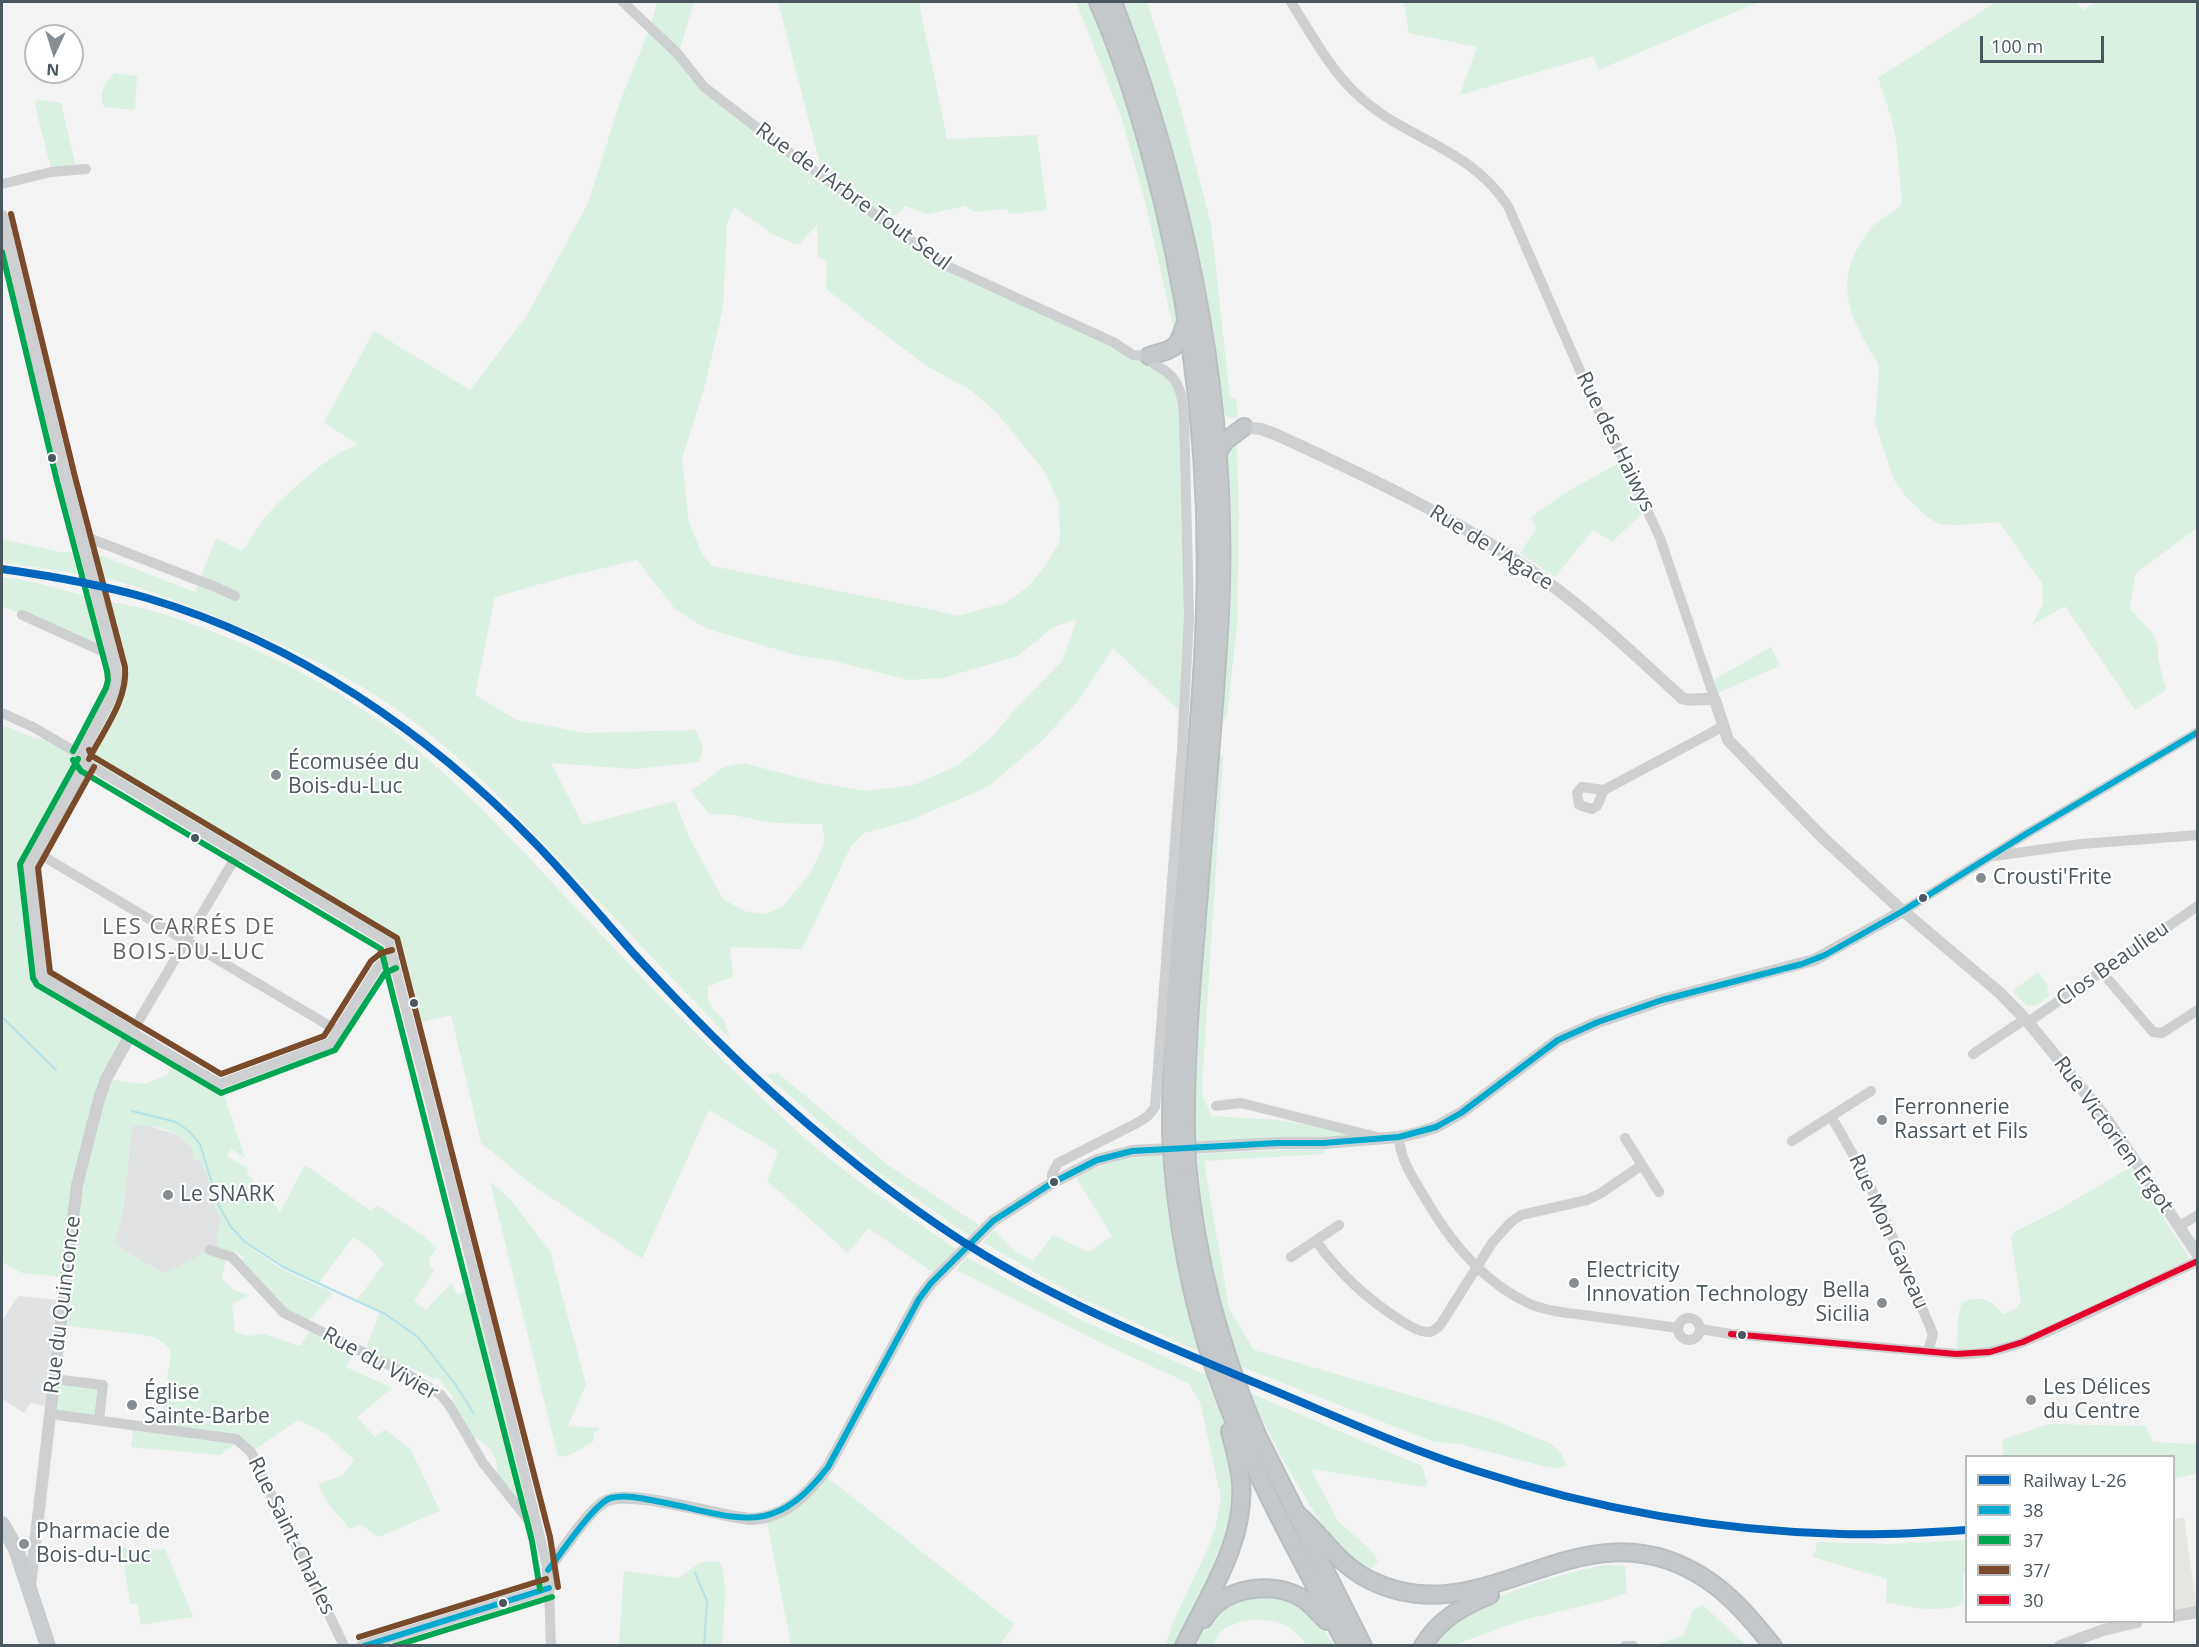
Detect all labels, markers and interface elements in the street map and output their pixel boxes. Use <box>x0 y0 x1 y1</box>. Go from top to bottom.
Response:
north arrow <box>24 24 84 84</box>
scale bar <box>1983 24 2108 62</box>
text: 100 m <box>1991 34 2043 58</box>
text: N <box>46 59 60 81</box>
street label: Rue de l'Arbre Tout Seul <box>750 118 956 276</box>
street label: Rue des Haiwys <box>1570 368 1660 516</box>
unlabelled marker <box>46 452 58 464</box>
street label: Rue de l'Agace <box>1424 500 1558 596</box>
place label: Écomusée du Bois-du-Luc <box>288 750 419 800</box>
marker: Écomusée du Bois-du-Luc <box>269 768 283 782</box>
unlabelled marker <box>189 832 201 844</box>
place label: Crousti'Frite <box>1993 865 2112 891</box>
marker: Crousti'Frite <box>1974 871 1988 885</box>
unlabelled marker <box>1917 892 1929 904</box>
district label: LES CARRÉS DE BOIS-DU-LUC <box>102 915 276 966</box>
street label: Clos Beaulieu <box>2052 916 2174 1012</box>
unlabelled marker <box>408 997 420 1009</box>
street label: Rue Victorien Ergot <box>2048 1052 2178 1218</box>
place label: Ferronnerie Rassart et Fils <box>1894 1095 2028 1145</box>
marker: Ferronnerie Rassart et Fils <box>1875 1113 1889 1127</box>
street label: Rue Mon Gaveau <box>1843 1151 1933 1313</box>
unlabelled marker <box>1048 1176 1060 1188</box>
place label: Le SNARK <box>180 1182 275 1208</box>
marker: Le SNARK <box>161 1188 175 1202</box>
street label: Rue du Quinconce <box>40 1215 86 1395</box>
place label: Electricity Innovation Technology <box>1586 1258 1808 1308</box>
marker: Electricity Innovation Technology <box>1567 1276 1581 1290</box>
place label: Bella Sicilia <box>1816 1278 1870 1328</box>
marker: Bella Sicilia <box>1875 1296 1889 1310</box>
street label: Rue du Vivier <box>318 1322 442 1406</box>
unlabelled marker <box>1736 1329 1748 1341</box>
place label: Les Délices du Centre <box>2043 1375 2151 1425</box>
place label: Église Sainte-Barbe <box>144 1380 270 1430</box>
marker: Les Délices du Centre <box>2024 1393 2038 1407</box>
marker: Église Sainte-Barbe <box>125 1398 139 1412</box>
street label: Rue Saint-Charles <box>242 1453 340 1619</box>
legend <box>1965 1455 2175 1623</box>
text: Railway L-26 <box>2023 1468 2127 1492</box>
text: 38 <box>2023 1498 2044 1522</box>
place label: Pharmacie de Bois-du-Luc <box>36 1519 170 1569</box>
text: 37 <box>2023 1528 2044 1552</box>
marker: Pharmacie de Bois-du-Luc <box>17 1537 31 1551</box>
text: 37/ <box>2023 1558 2050 1582</box>
text: 30 <box>2023 1588 2044 1612</box>
unlabelled marker <box>497 1597 509 1609</box>

